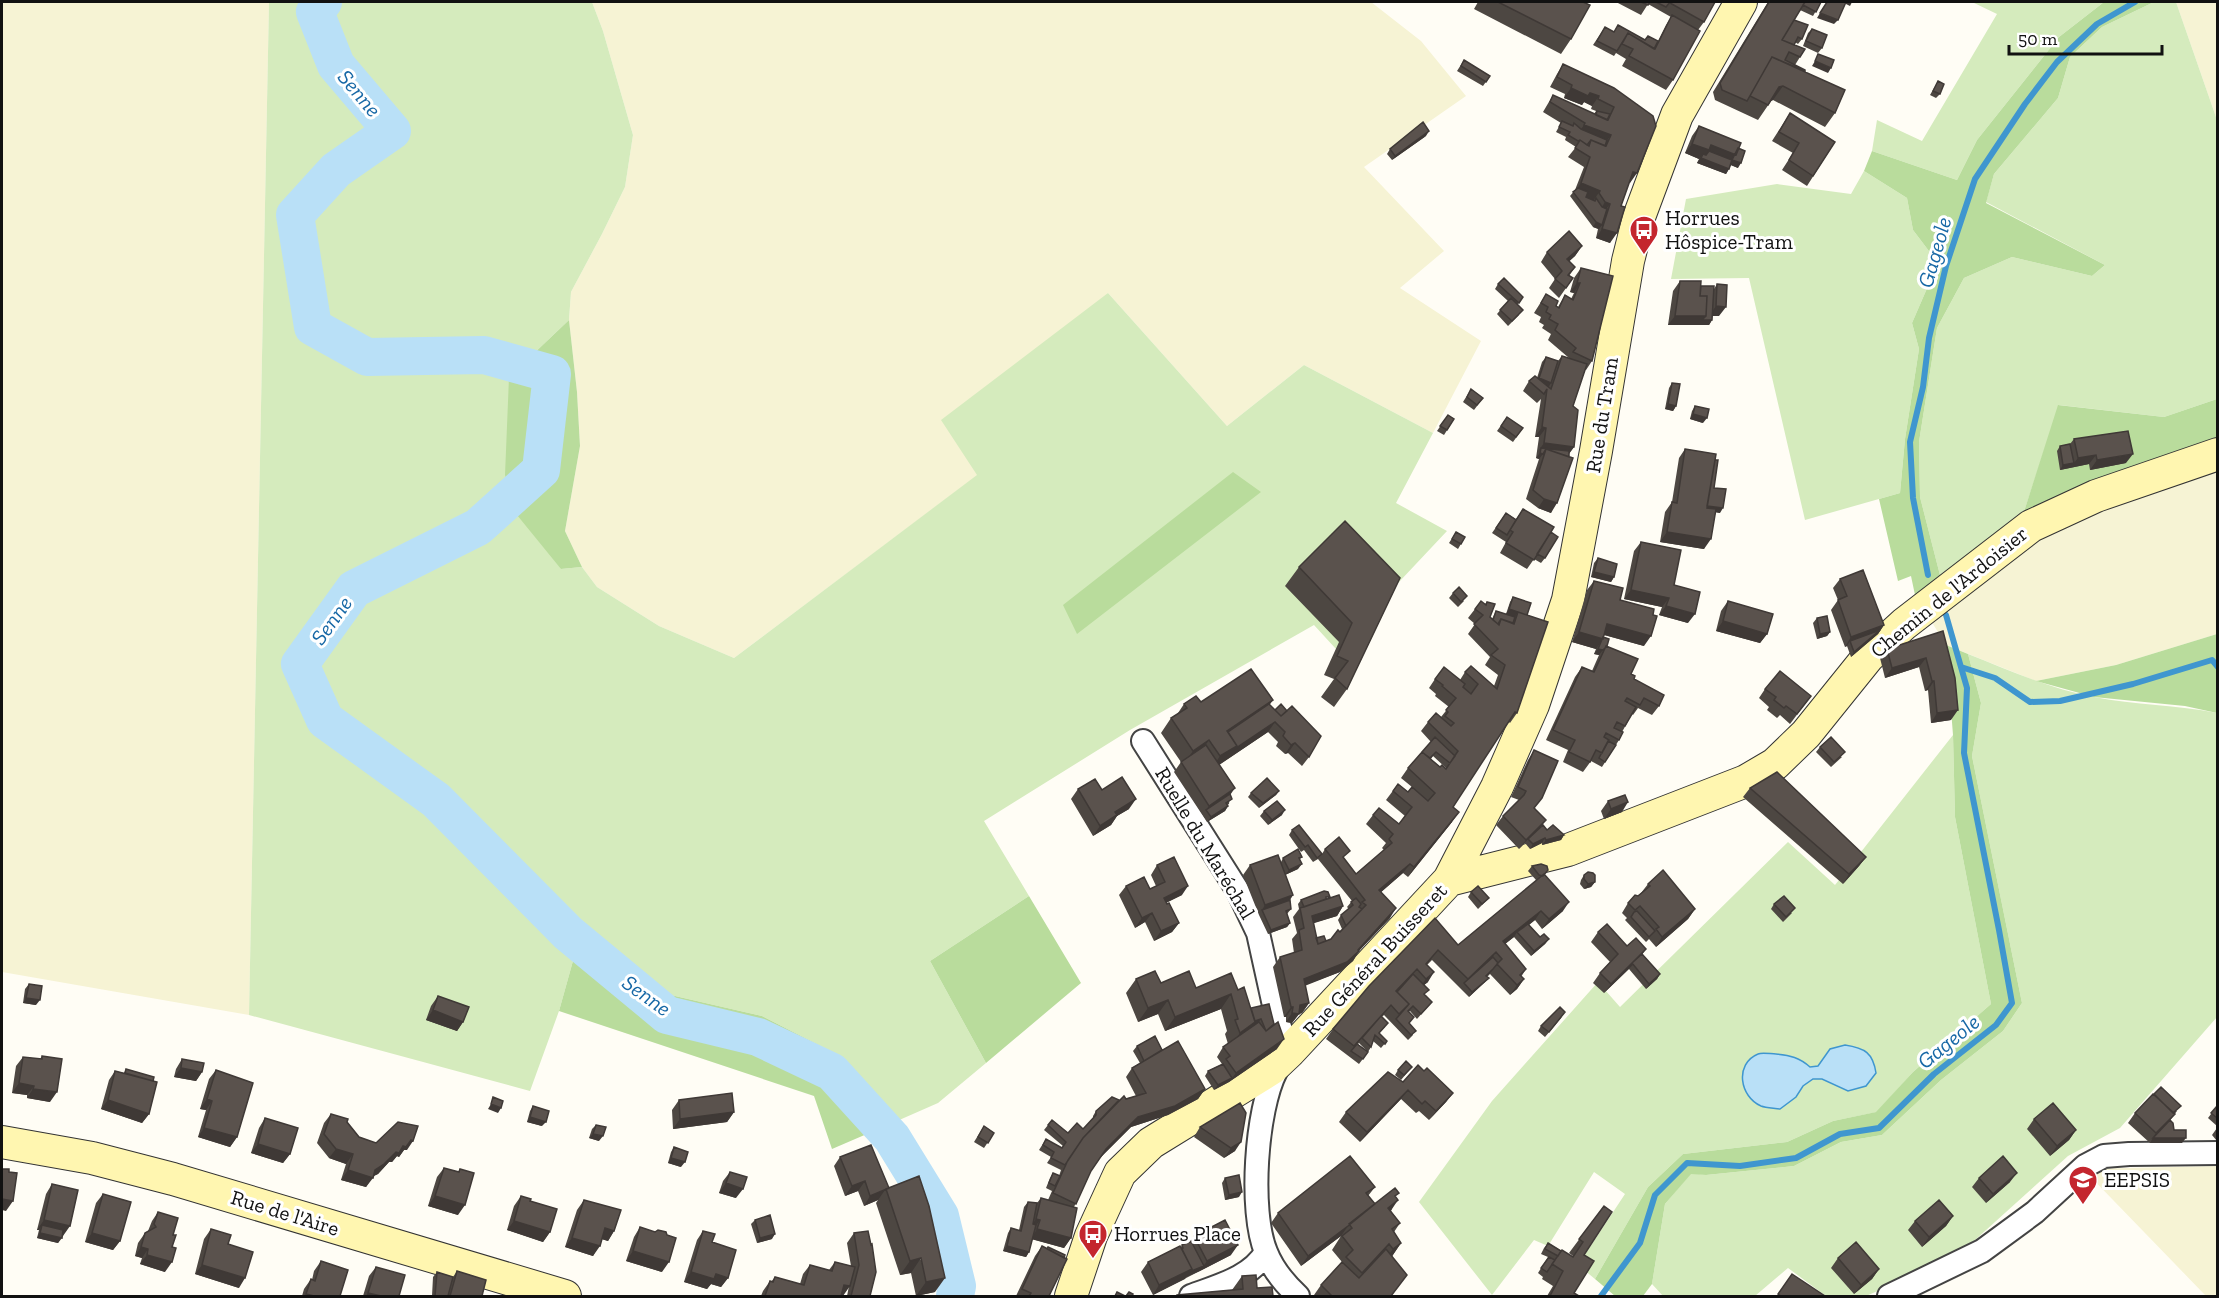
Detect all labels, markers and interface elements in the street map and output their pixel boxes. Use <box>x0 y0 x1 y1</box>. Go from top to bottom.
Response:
scale bar <box>2009 18 2162 56</box>
text: 50 m <box>2018 28 2058 50</box>
water label: Senne <box>332 64 387 123</box>
place label: Horrues Hôspice-Tram <box>1665 205 1793 254</box>
bus stop icon: Horrues Hôspice-Tram <box>1628 214 1660 256</box>
water label: Gageole <box>1912 214 1957 291</box>
street label: Rue du Tram <box>1580 355 1623 475</box>
street label: Chemin de l'Ardoisier <box>1865 521 2032 663</box>
water label: Senne <box>305 591 358 650</box>
street label: Ruelle du Maréchal <box>1150 762 1261 924</box>
street label: Rue Général Buisseret <box>1297 878 1452 1041</box>
water label: Senne <box>617 969 676 1022</box>
water label: Gageole <box>1912 1008 1985 1075</box>
school or university icon: EEPSIS <box>2067 1164 2099 1206</box>
place label: EEPSIS <box>2104 1167 2170 1192</box>
street label: Rue de l'Aire <box>228 1184 342 1241</box>
bus stop icon: Horrues Place <box>1077 1218 1109 1260</box>
place label: Horrues Place <box>1114 1221 1241 1246</box>

